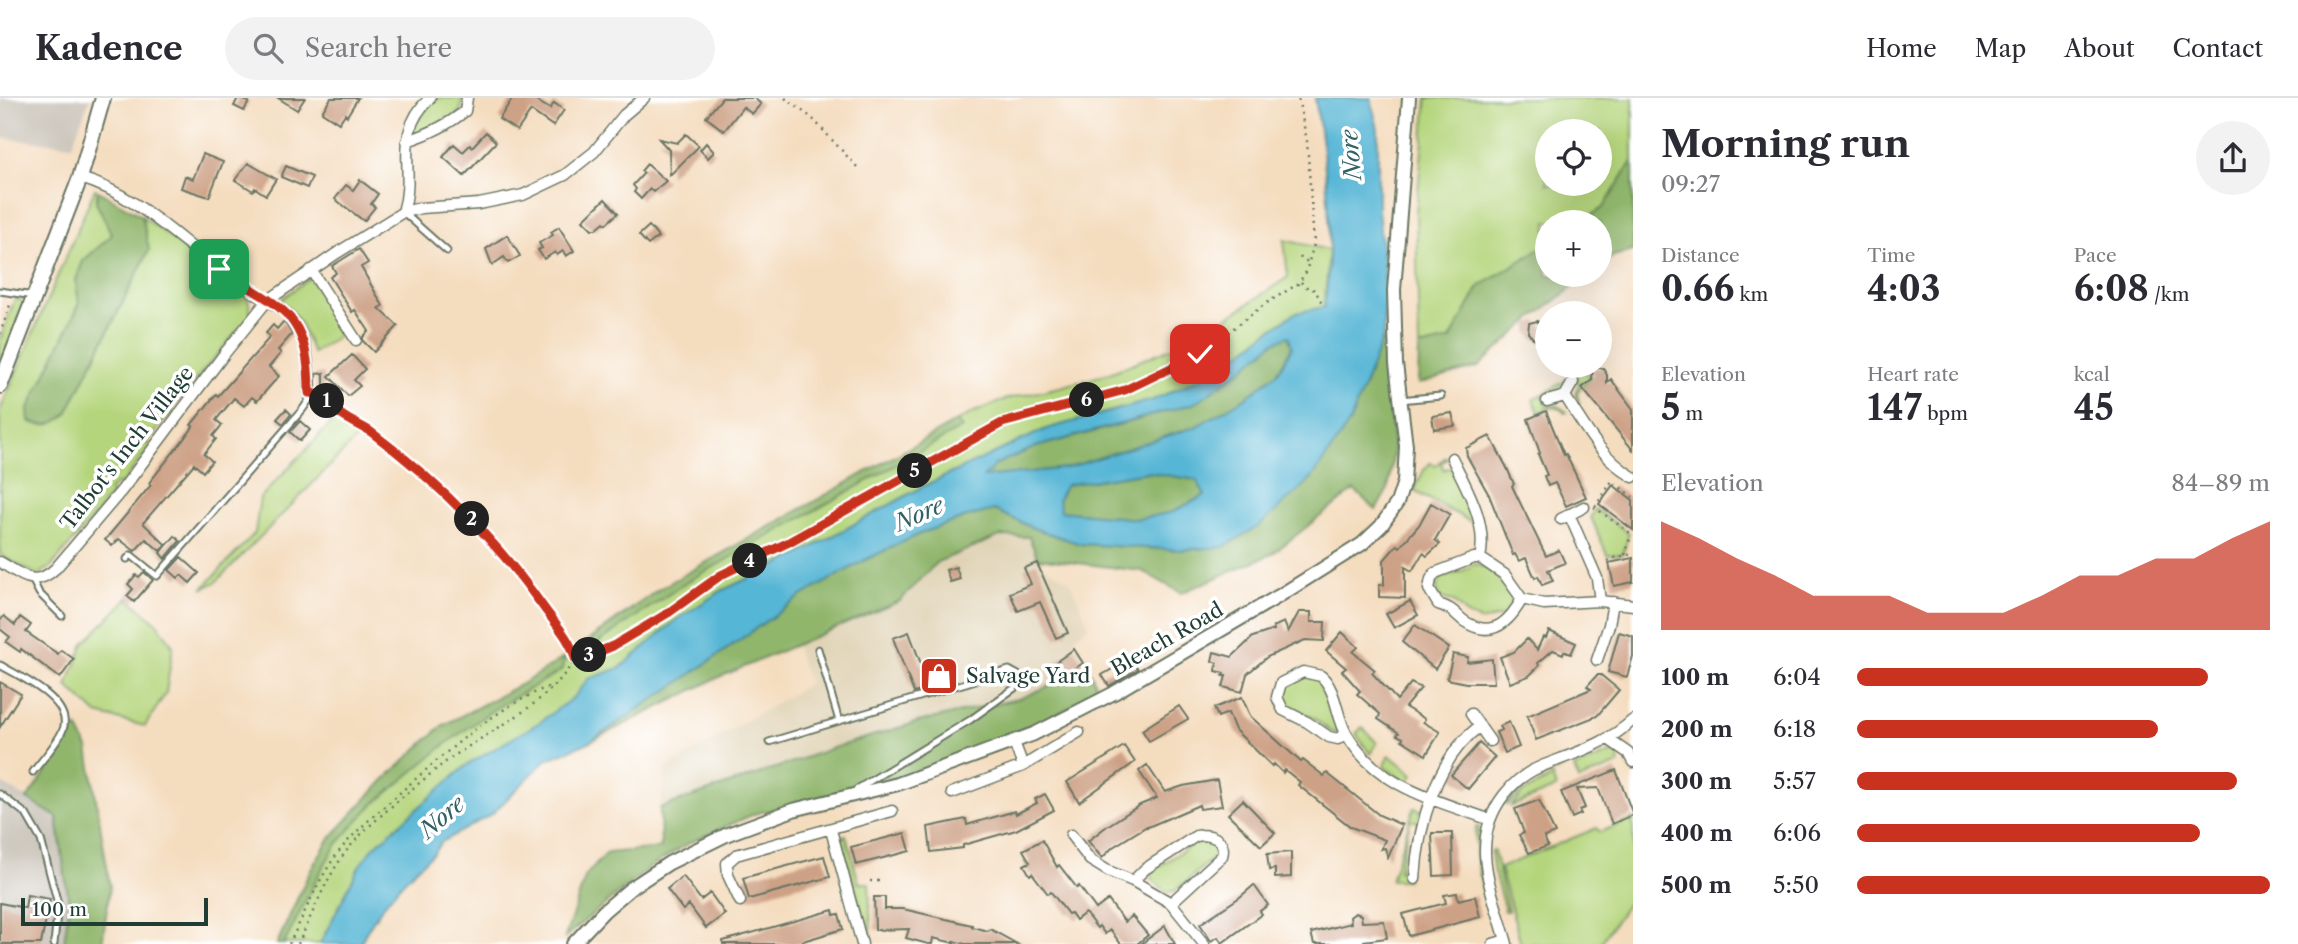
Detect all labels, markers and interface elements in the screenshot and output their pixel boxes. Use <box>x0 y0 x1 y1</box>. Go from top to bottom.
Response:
search box <box>225 17 715 80</box>
text: Kadence <box>35 28 183 69</box>
icon: search <box>249 29 287 67</box>
text: Search here <box>305 32 452 64</box>
text: Home <box>1866 34 1937 63</box>
text: Map <box>1975 34 2026 63</box>
text: About <box>2064 34 2135 63</box>
text: Contact <box>2173 34 2263 63</box>
map controls <box>1535 119 1612 378</box>
button: locate <box>1535 119 1612 196</box>
text: Morning run <box>1661 120 1910 167</box>
button: share <box>2196 121 2270 195</box>
water label: Nore <box>1335 128 1367 184</box>
text: 09:27 <box>1661 170 1720 198</box>
button: + <box>1535 210 1612 287</box>
pin <box>189 239 249 299</box>
text: Distance <box>1661 244 1740 267</box>
text: Time <box>1867 244 1915 267</box>
text: Pace <box>2074 244 2117 267</box>
icon: arrive <box>200 250 238 288</box>
text: 0.66 <box>1661 267 1734 310</box>
text: 4:03 <box>1867 267 1941 310</box>
text: 6:08 <box>2074 267 2149 310</box>
text: km <box>1734 283 1768 306</box>
text: /km <box>2149 283 2189 306</box>
button: − <box>1535 301 1612 378</box>
pin <box>1170 324 1230 384</box>
icon: check <box>1181 335 1219 373</box>
street label: Talbot's Inch Village <box>55 361 198 535</box>
text: Elevation <box>1661 363 1746 386</box>
text: Heart rate <box>1867 363 1959 386</box>
text: kcal <box>2074 363 2110 386</box>
pin: 6 <box>1070 382 1104 418</box>
pin: 1 <box>310 384 344 418</box>
text: 5 <box>1661 386 1680 429</box>
text: 147 <box>1867 386 1922 429</box>
text: 45 <box>2074 386 2114 429</box>
text: 6 <box>1081 388 1092 411</box>
text: 1 <box>322 389 331 412</box>
text: m <box>1680 402 1703 425</box>
text: bpm <box>1922 402 1968 425</box>
pin: 5 <box>898 454 932 488</box>
text: 5 <box>909 459 920 482</box>
text: Elevation <box>1661 469 1764 497</box>
text: 84–89 m <box>2171 469 2270 497</box>
water label: Nore <box>888 491 949 538</box>
pin: 2 <box>454 502 490 536</box>
text: 2 <box>466 507 477 530</box>
pin: 4 <box>732 544 768 578</box>
text: 4 <box>744 549 755 572</box>
street label: Bleach Road <box>1106 596 1227 681</box>
pin: 3 <box>572 638 606 672</box>
text: 3 <box>583 643 594 666</box>
shop icon: Salvage Yard <box>918 655 960 697</box>
place label: Salvage Yard <box>966 663 1090 688</box>
text: 100 m <box>1661 663 1729 691</box>
text: 6:04 <box>1773 663 1821 691</box>
text: 200 m <box>1661 715 1733 743</box>
text: 6:18 <box>1773 715 1816 743</box>
text: 300 m <box>1661 767 1732 795</box>
text: 5:57 <box>1773 767 1816 795</box>
water label: Nore <box>412 789 471 846</box>
text: 400 m <box>1661 819 1733 847</box>
text: 6:06 <box>1773 819 1821 847</box>
text: 500 m <box>1661 871 1732 899</box>
text: 5:50 <box>1773 871 1819 899</box>
scale bar <box>21 895 208 927</box>
text: 100 m <box>32 898 87 921</box>

